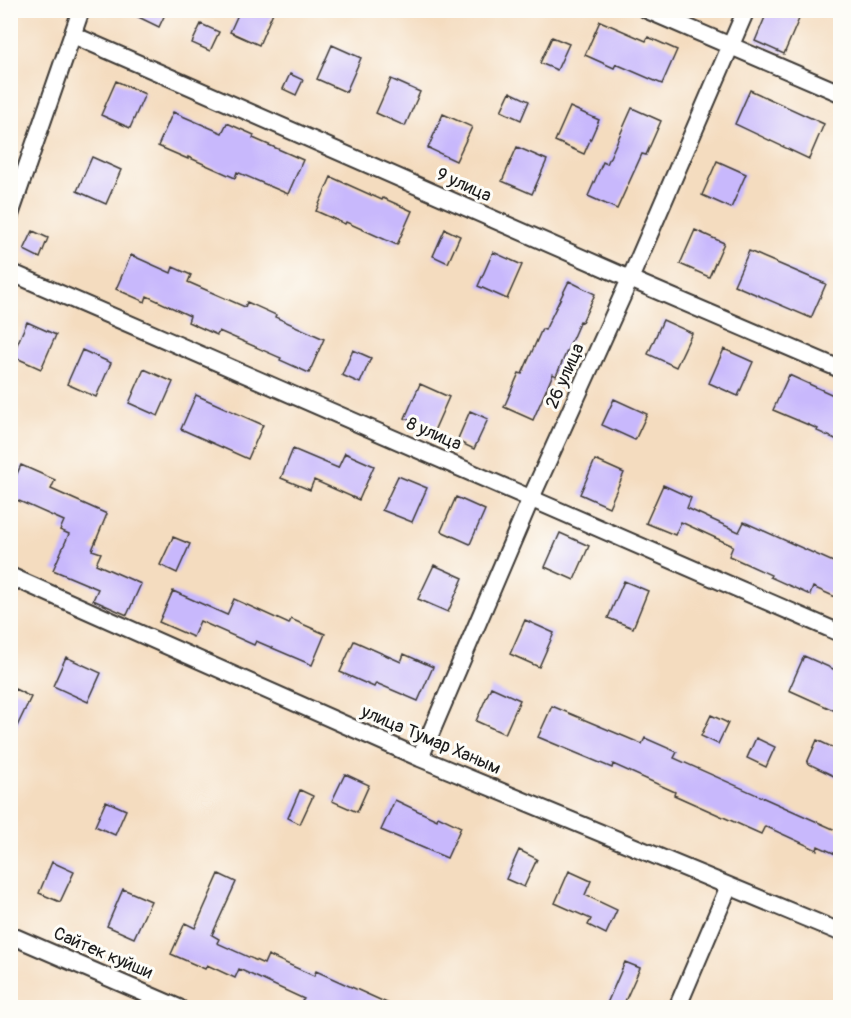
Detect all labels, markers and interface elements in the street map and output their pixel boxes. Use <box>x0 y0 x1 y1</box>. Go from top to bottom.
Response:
street label: 9 улица <box>433 163 495 207</box>
street label: 26 улица <box>540 340 590 412</box>
street label: 8 улица <box>403 412 465 456</box>
street label: улица Тумар Ханым <box>357 700 504 780</box>
street label: Сайтек куйши <box>50 922 156 984</box>

